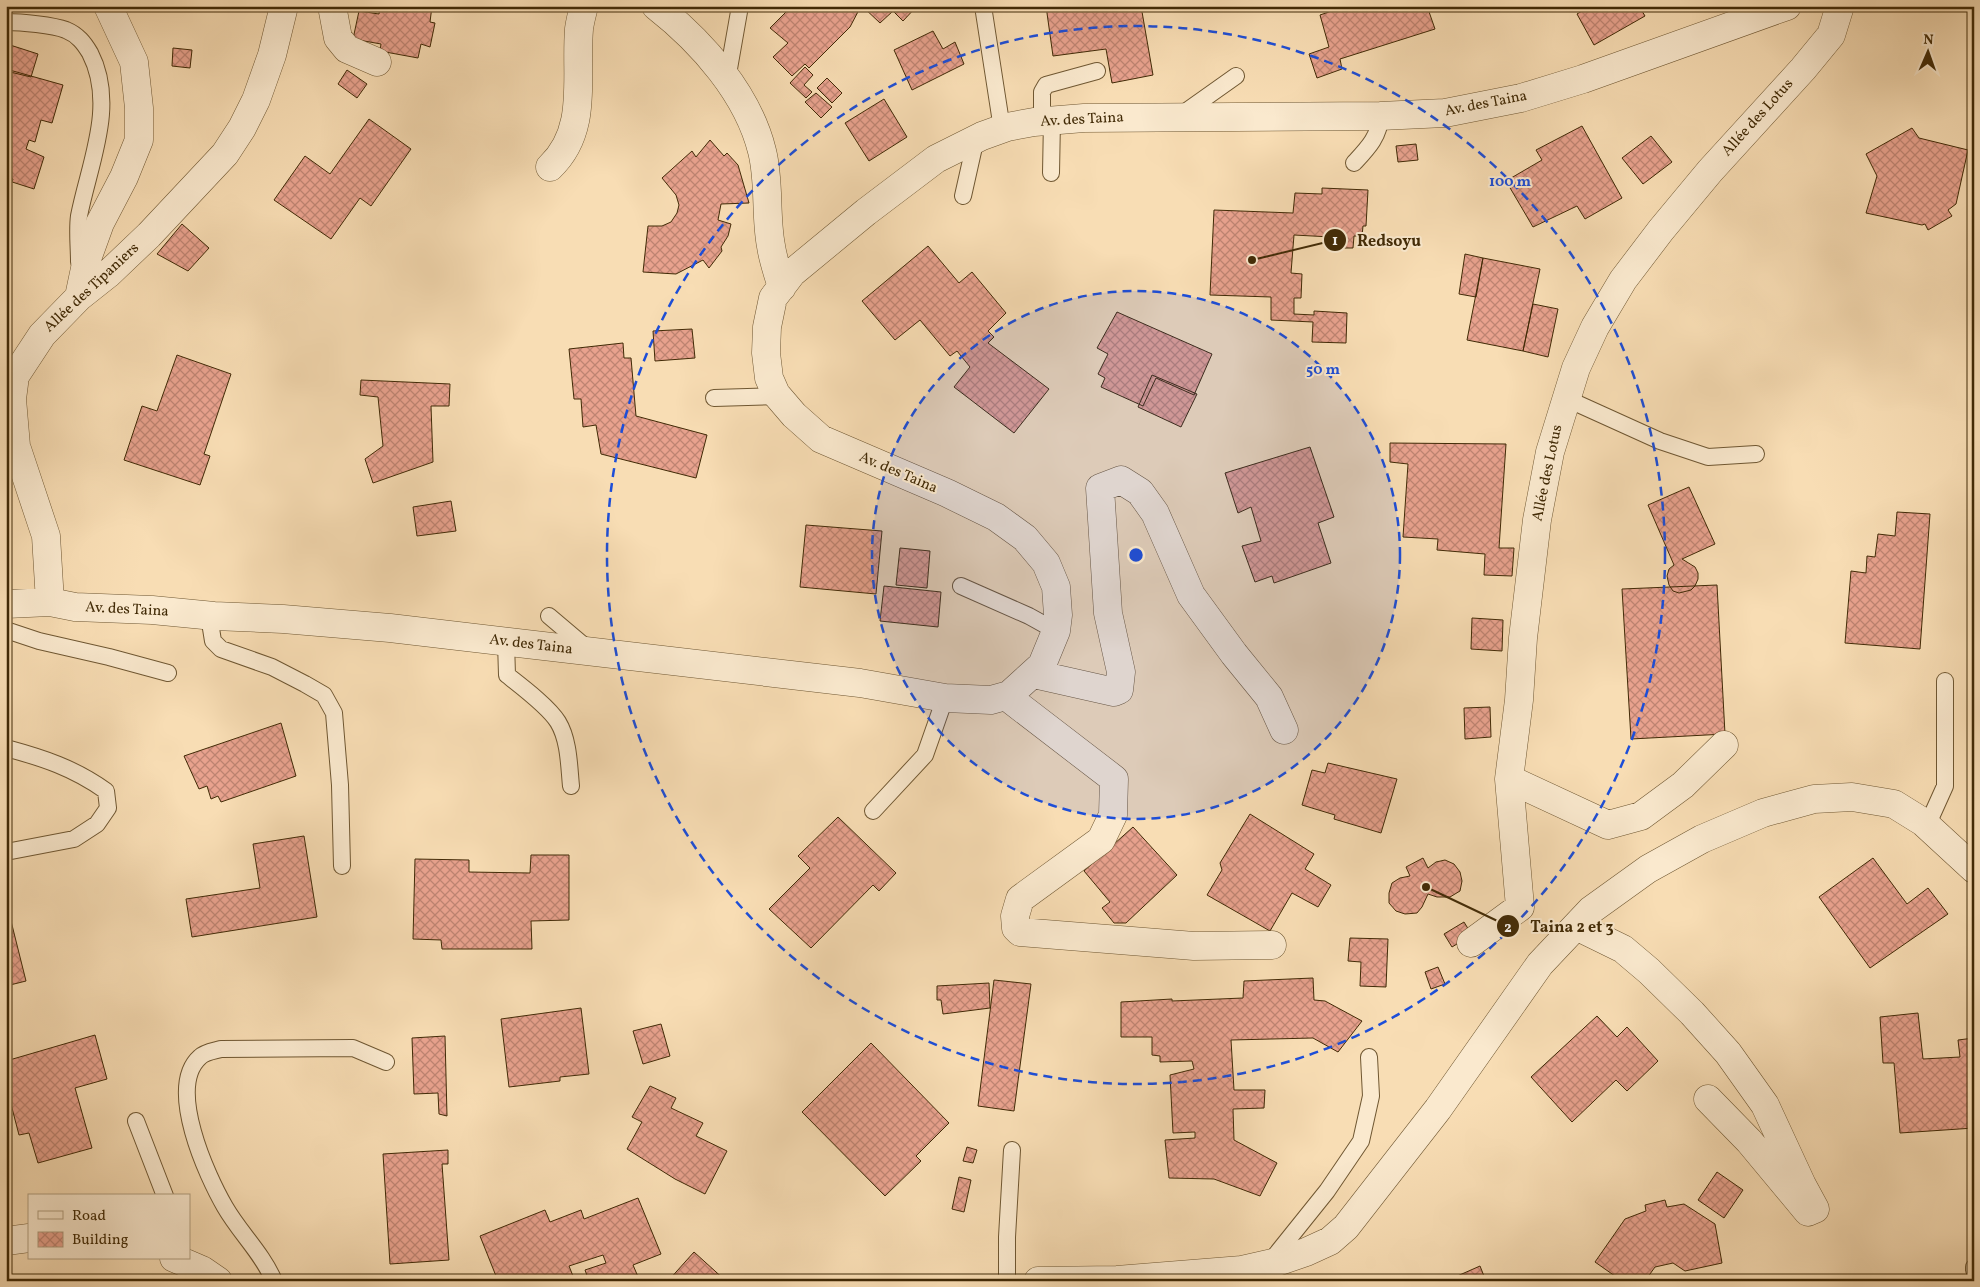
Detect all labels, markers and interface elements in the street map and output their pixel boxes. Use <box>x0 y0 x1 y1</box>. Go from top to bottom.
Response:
north arrow <box>1902 28 1952 78</box>
text: N <box>1923 31 1934 50</box>
street label: Allée des Lotus <box>1717 74 1799 162</box>
street label: Av. des Taina <box>1443 86 1529 122</box>
street label: Av. des Taina <box>1040 107 1124 133</box>
text: 100 m <box>1489 172 1532 193</box>
callout: Redsoyu <box>1322 225 1431 256</box>
text: 1 <box>1332 231 1338 252</box>
text: Redsoyu <box>1357 231 1421 253</box>
street label: Allée des Tipaniers <box>40 238 144 338</box>
text: 50 m <box>1306 360 1340 381</box>
street label: Allée des Lotus <box>1528 423 1568 523</box>
street label: Av. des Taina <box>855 447 941 499</box>
centre of rings <box>1127 546 1145 564</box>
street label: Av. des Taina <box>85 597 169 623</box>
street label: Av. des Taina <box>488 629 574 661</box>
callout: Taina 2 et 3 <box>1495 911 1623 942</box>
text: Taina 2 et 3 <box>1530 917 1614 939</box>
text: 2 <box>1504 918 1512 939</box>
legend <box>28 1194 190 1260</box>
text: Road <box>72 1206 106 1227</box>
text: Building <box>72 1230 129 1251</box>

